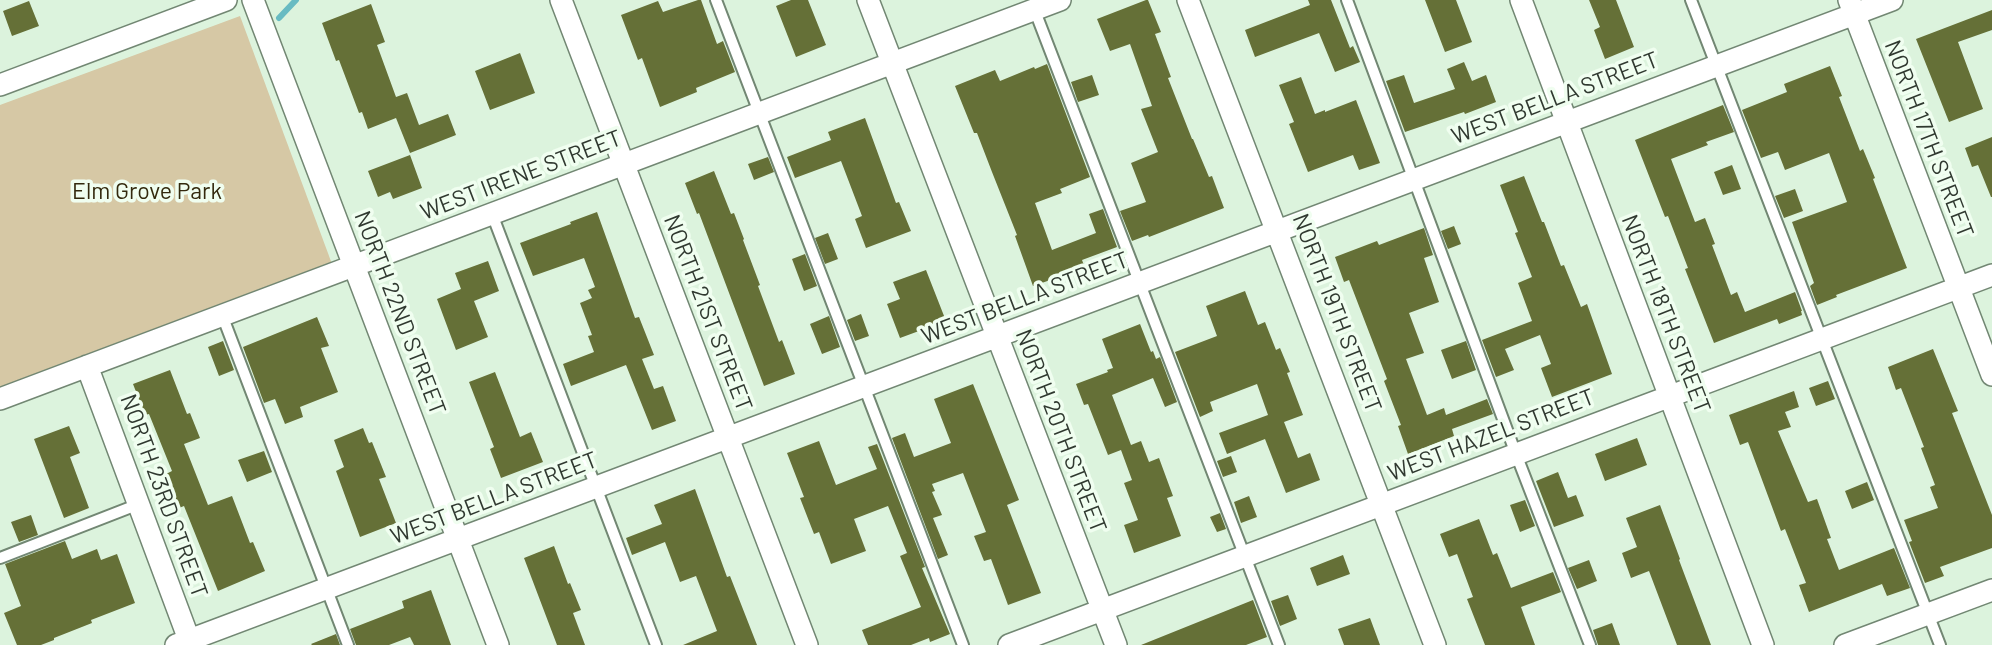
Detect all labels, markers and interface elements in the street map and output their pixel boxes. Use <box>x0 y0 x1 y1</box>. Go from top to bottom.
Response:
street label: NORTH 17TH STREET <box>1879 36 1979 242</box>
street label: WEST BELLA STREET <box>1448 46 1662 150</box>
street label: WEST IRENE STREET <box>417 124 625 226</box>
park label: Elm Grove Park <box>72 177 222 205</box>
street label: NORTH 22ND STREET <box>348 207 452 419</box>
street label: NORTH 19TH STREET <box>1286 210 1388 416</box>
street label: NORTH 21ST STREET <box>658 211 758 415</box>
street label: NORTH 18TH STREET <box>1615 211 1717 417</box>
street label: WEST BELLA STREET <box>918 246 1132 350</box>
street label: NORTH 20TH STREET <box>1009 325 1113 537</box>
street label: WEST HAZEL STREET <box>1384 383 1598 487</box>
street label: NORTH 23RD STREET <box>114 390 214 602</box>
street label: WEST BELLA STREET <box>387 446 601 550</box>

